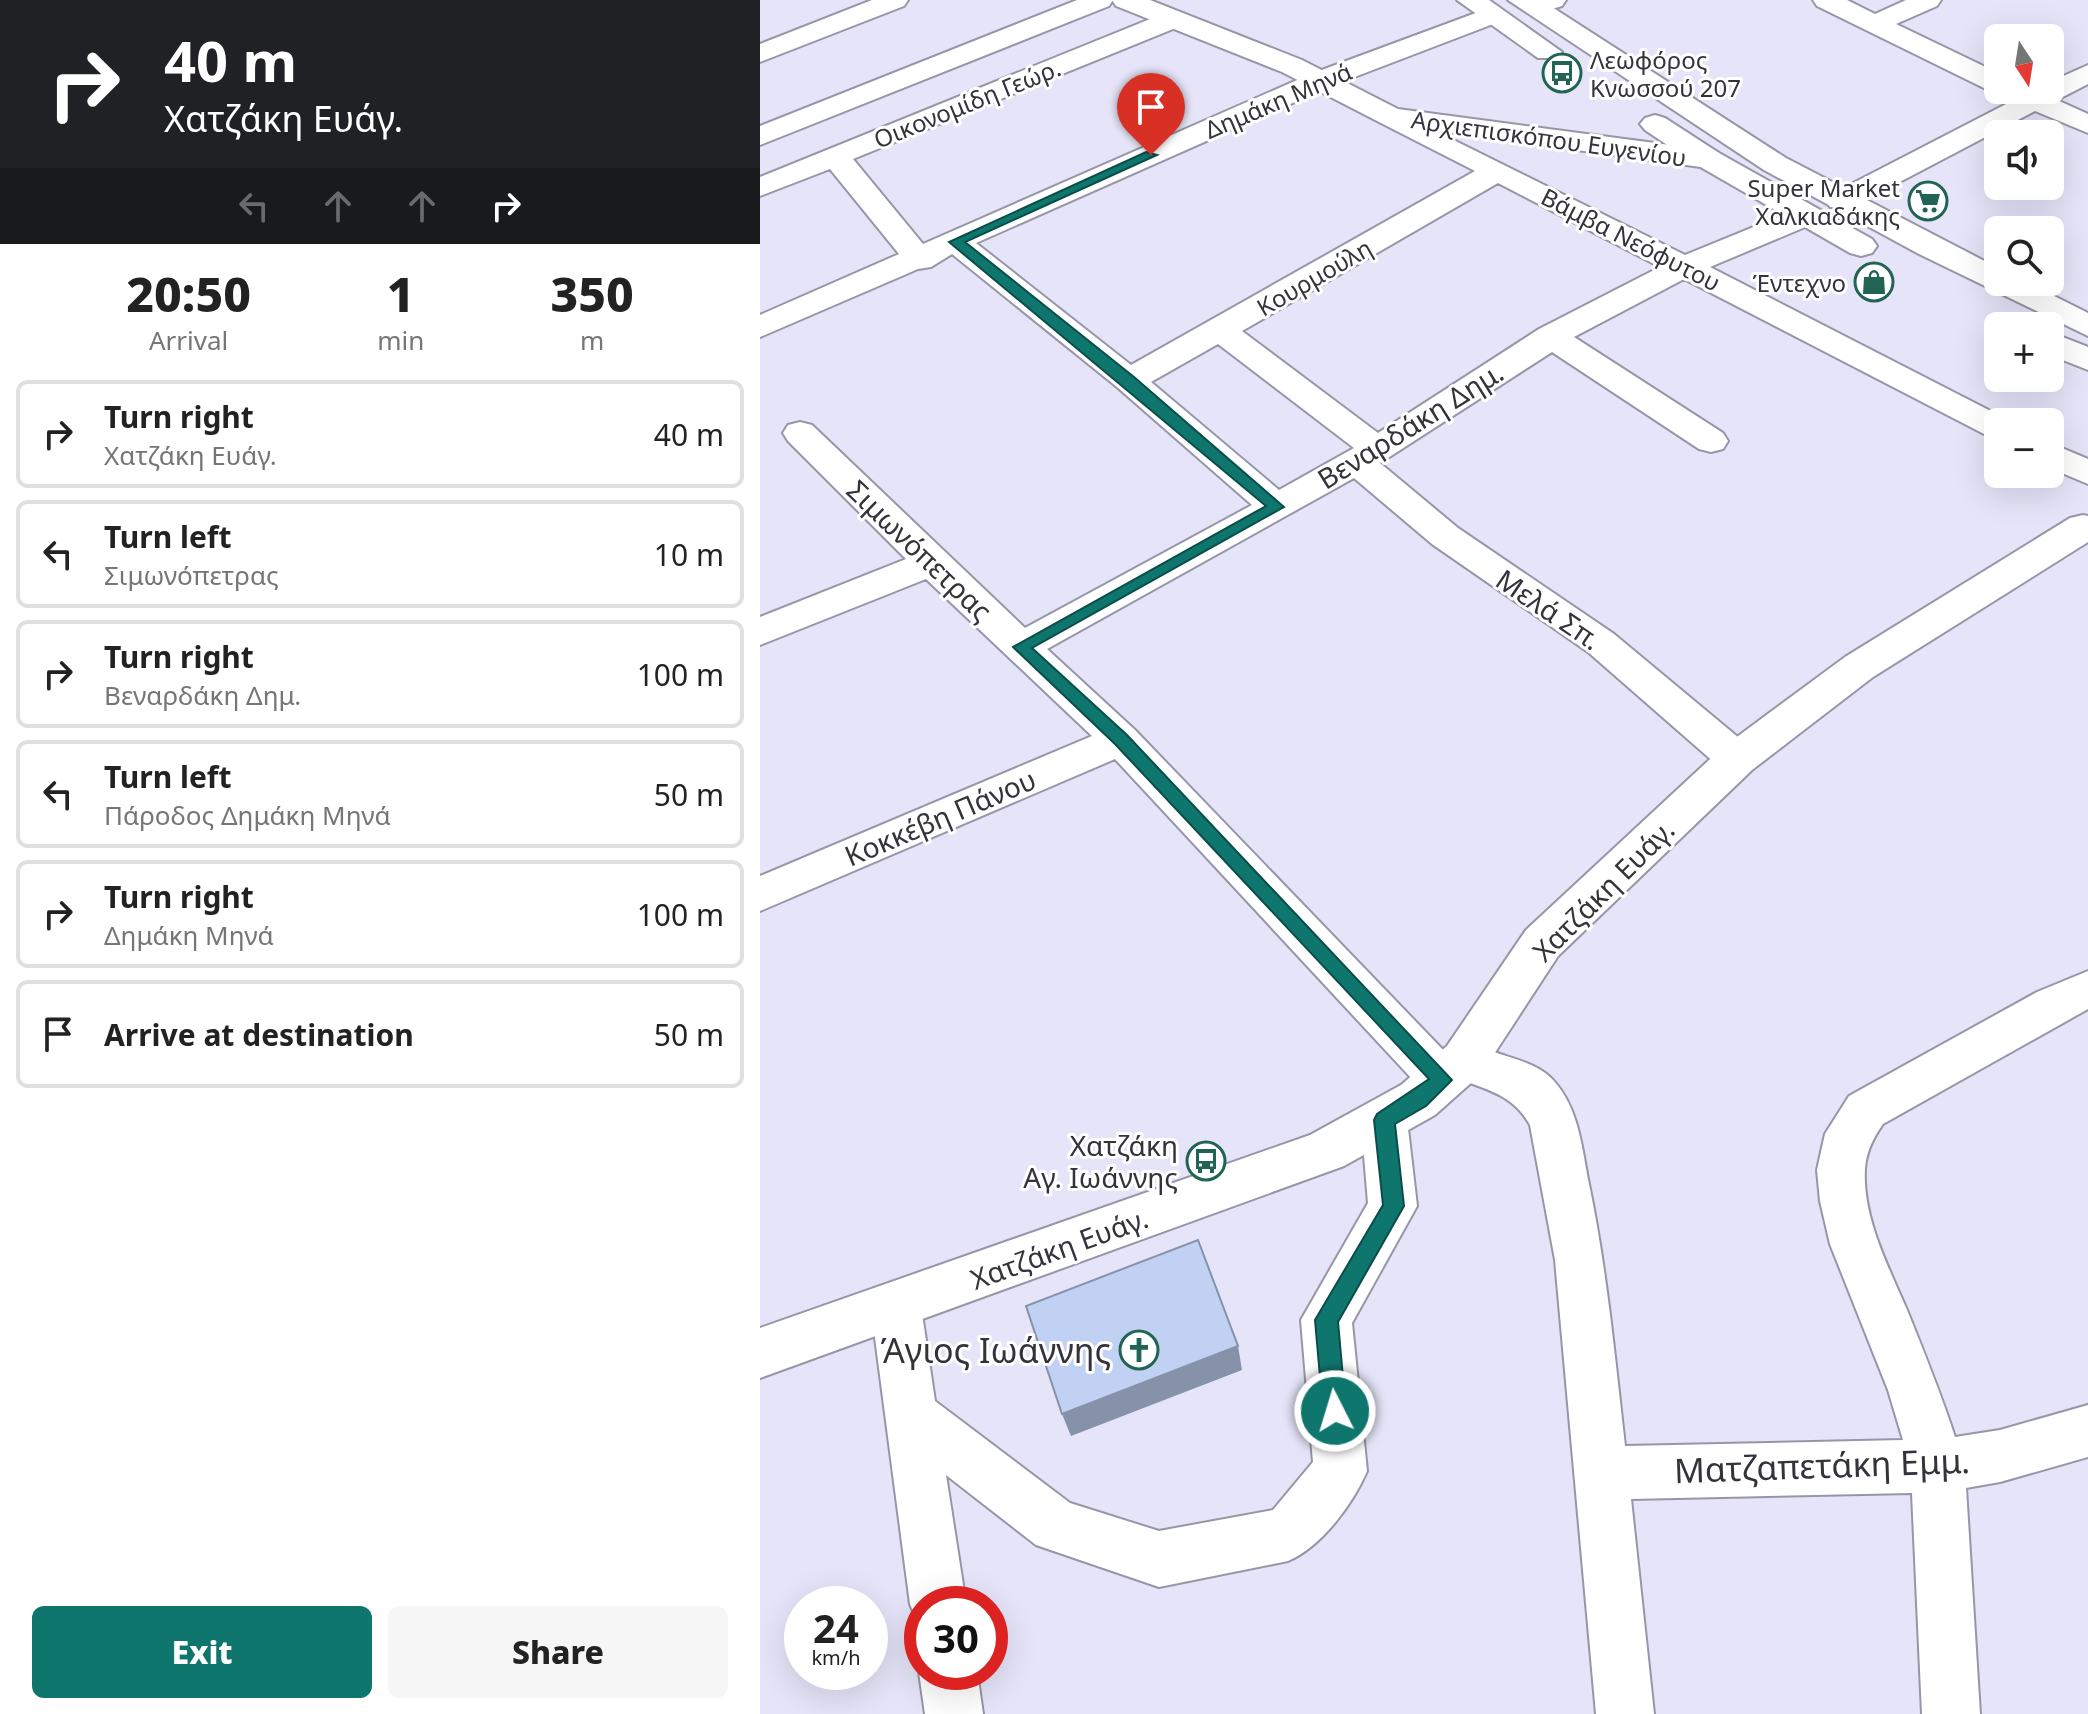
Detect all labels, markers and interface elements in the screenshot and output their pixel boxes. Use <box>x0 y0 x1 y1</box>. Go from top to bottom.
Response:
text: 40 m <box>164 22 297 98</box>
north arrow <box>1984 24 2064 104</box>
map controls <box>1984 24 2064 488</box>
icon: right <box>32 32 136 136</box>
place label: Λεωφόρος Κνωσσού 207 <box>1590 43 1741 104</box>
street label: Οικονομίδη Γεώρ. <box>869 50 1065 156</box>
bus stop icon: Λεωφόρος Κνωσσού 207 <box>1541 52 1583 94</box>
street label: Δημάκη Μηνά <box>1199 54 1357 146</box>
pin <box>1117 73 1185 155</box>
icon: arrive <box>1129 85 1173 129</box>
text: Χατζάκη Ευάγ. <box>164 94 403 143</box>
street label: Αρχιεπισκόπου Ευγενίου <box>1409 102 1689 174</box>
button: sound <box>1984 120 2064 200</box>
place label: Super Market Χαλκιαδάκης <box>1747 171 1900 232</box>
street label: Βάμβα Νεόφυτου <box>1536 180 1726 298</box>
supermarket icon: Super Market Χαλκιαδάκης <box>1907 180 1949 222</box>
icon: left <box>232 184 276 228</box>
icon: ahead <box>316 184 360 228</box>
icon: ahead <box>400 184 444 228</box>
icon: right <box>484 184 528 228</box>
button: search <box>1984 216 2064 296</box>
street label: Κουρμούλη <box>1250 231 1378 323</box>
text: 20:50 <box>126 261 251 326</box>
text: 1 <box>387 261 415 326</box>
text: 350 <box>551 261 634 326</box>
shop icon: Έντεχνο <box>1853 261 1895 303</box>
place label: Έντεχνο <box>1753 266 1846 299</box>
button: + <box>1984 312 2064 392</box>
text: Arrival <box>149 322 228 358</box>
text: min <box>377 322 424 358</box>
text: m <box>580 322 604 358</box>
street label: Βεναρδάκη Δημ. <box>1310 353 1510 497</box>
text: Turn right <box>104 396 254 437</box>
button: − <box>1984 408 2064 488</box>
icon: right <box>36 412 80 456</box>
text: 40 m <box>654 414 724 455</box>
text: Χατζάκη Ευάγ. <box>104 437 277 473</box>
street label: Σιμωνόπετρας <box>839 471 1001 629</box>
text: Turn left <box>104 516 232 557</box>
icon: left <box>36 532 80 576</box>
text: 10 m <box>654 534 724 575</box>
text: Σιμωνόπετρας <box>104 557 279 593</box>
street label: Μελά Σπ. <box>1489 560 1609 658</box>
text: Turn right <box>104 636 254 677</box>
icon: right <box>36 652 80 696</box>
text: 100 m <box>637 654 724 695</box>
text: Βεναρδάκη Δημ. <box>104 677 301 713</box>
text: Turn left <box>104 756 232 797</box>
street label: Κοκκέβη Πάνου <box>838 760 1042 874</box>
icon: left <box>36 772 80 816</box>
text: 50 m <box>654 774 724 815</box>
text: Πάροδος Δημάκη Μηνά <box>104 797 391 833</box>
street label: Χατζάκη Ευάγ. <box>1524 811 1682 969</box>
text: Turn right <box>104 876 254 917</box>
icon: right <box>36 892 80 936</box>
text: 100 m <box>637 894 724 935</box>
text: Δημάκη Μηνά <box>104 917 274 953</box>
icon: arrive <box>36 1012 80 1056</box>
text: Arrive at destination <box>104 1014 414 1055</box>
text: 50 m <box>654 1014 724 1055</box>
place label: Χατζάκη Αγ. Ιωάννης <box>1023 1126 1178 1196</box>
bus stop icon: Χατζάκη Αγ. Ιωάννης <box>1185 1140 1227 1182</box>
street label: Χατζάκη Ευάγ. <box>965 1198 1153 1298</box>
place label: Άγιος Ιωάννης <box>881 1327 1111 1373</box>
church icon: Άγιος Ιωάννης <box>1118 1329 1160 1371</box>
position arrow <box>1293 1369 1377 1453</box>
street label: Ματζαπετάκη Εμμ. <box>1673 1437 1971 1493</box>
speed limit sign: 30 <box>904 1586 1008 1690</box>
text: 24 <box>813 1600 859 1655</box>
button: Exit <box>32 1606 372 1698</box>
button: Share <box>388 1606 728 1698</box>
text: km/h <box>811 1644 861 1671</box>

